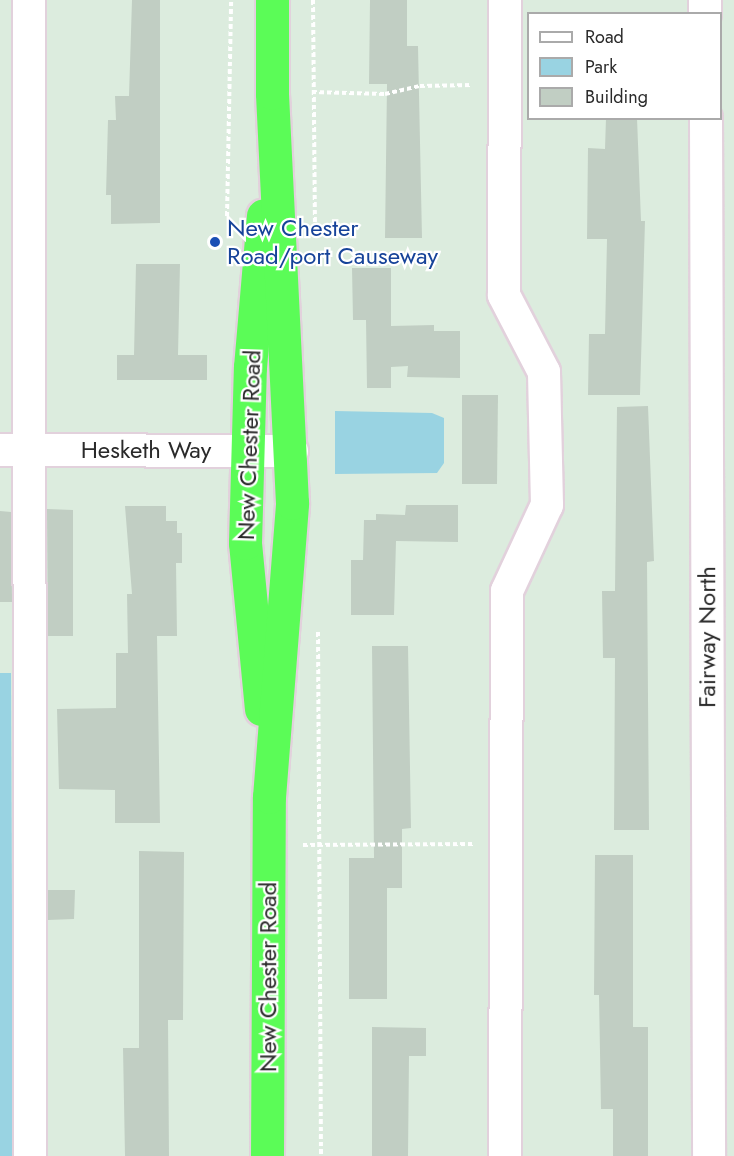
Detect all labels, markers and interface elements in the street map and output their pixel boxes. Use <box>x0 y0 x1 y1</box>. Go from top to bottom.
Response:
legend <box>527 12 722 120</box>
text: Road <box>585 24 624 50</box>
text: Park <box>585 54 617 80</box>
text: Building <box>585 84 648 110</box>
place label: New Chester Road/port Causeway <box>227 214 438 270</box>
marker: New Chester Road/port Causeway <box>208 235 222 249</box>
street label: New Chester Road <box>231 349 267 541</box>
street label: Hesketh Way <box>81 436 211 464</box>
street label: Fairway North <box>693 566 721 708</box>
street label: New Chester Road <box>254 882 282 1072</box>

